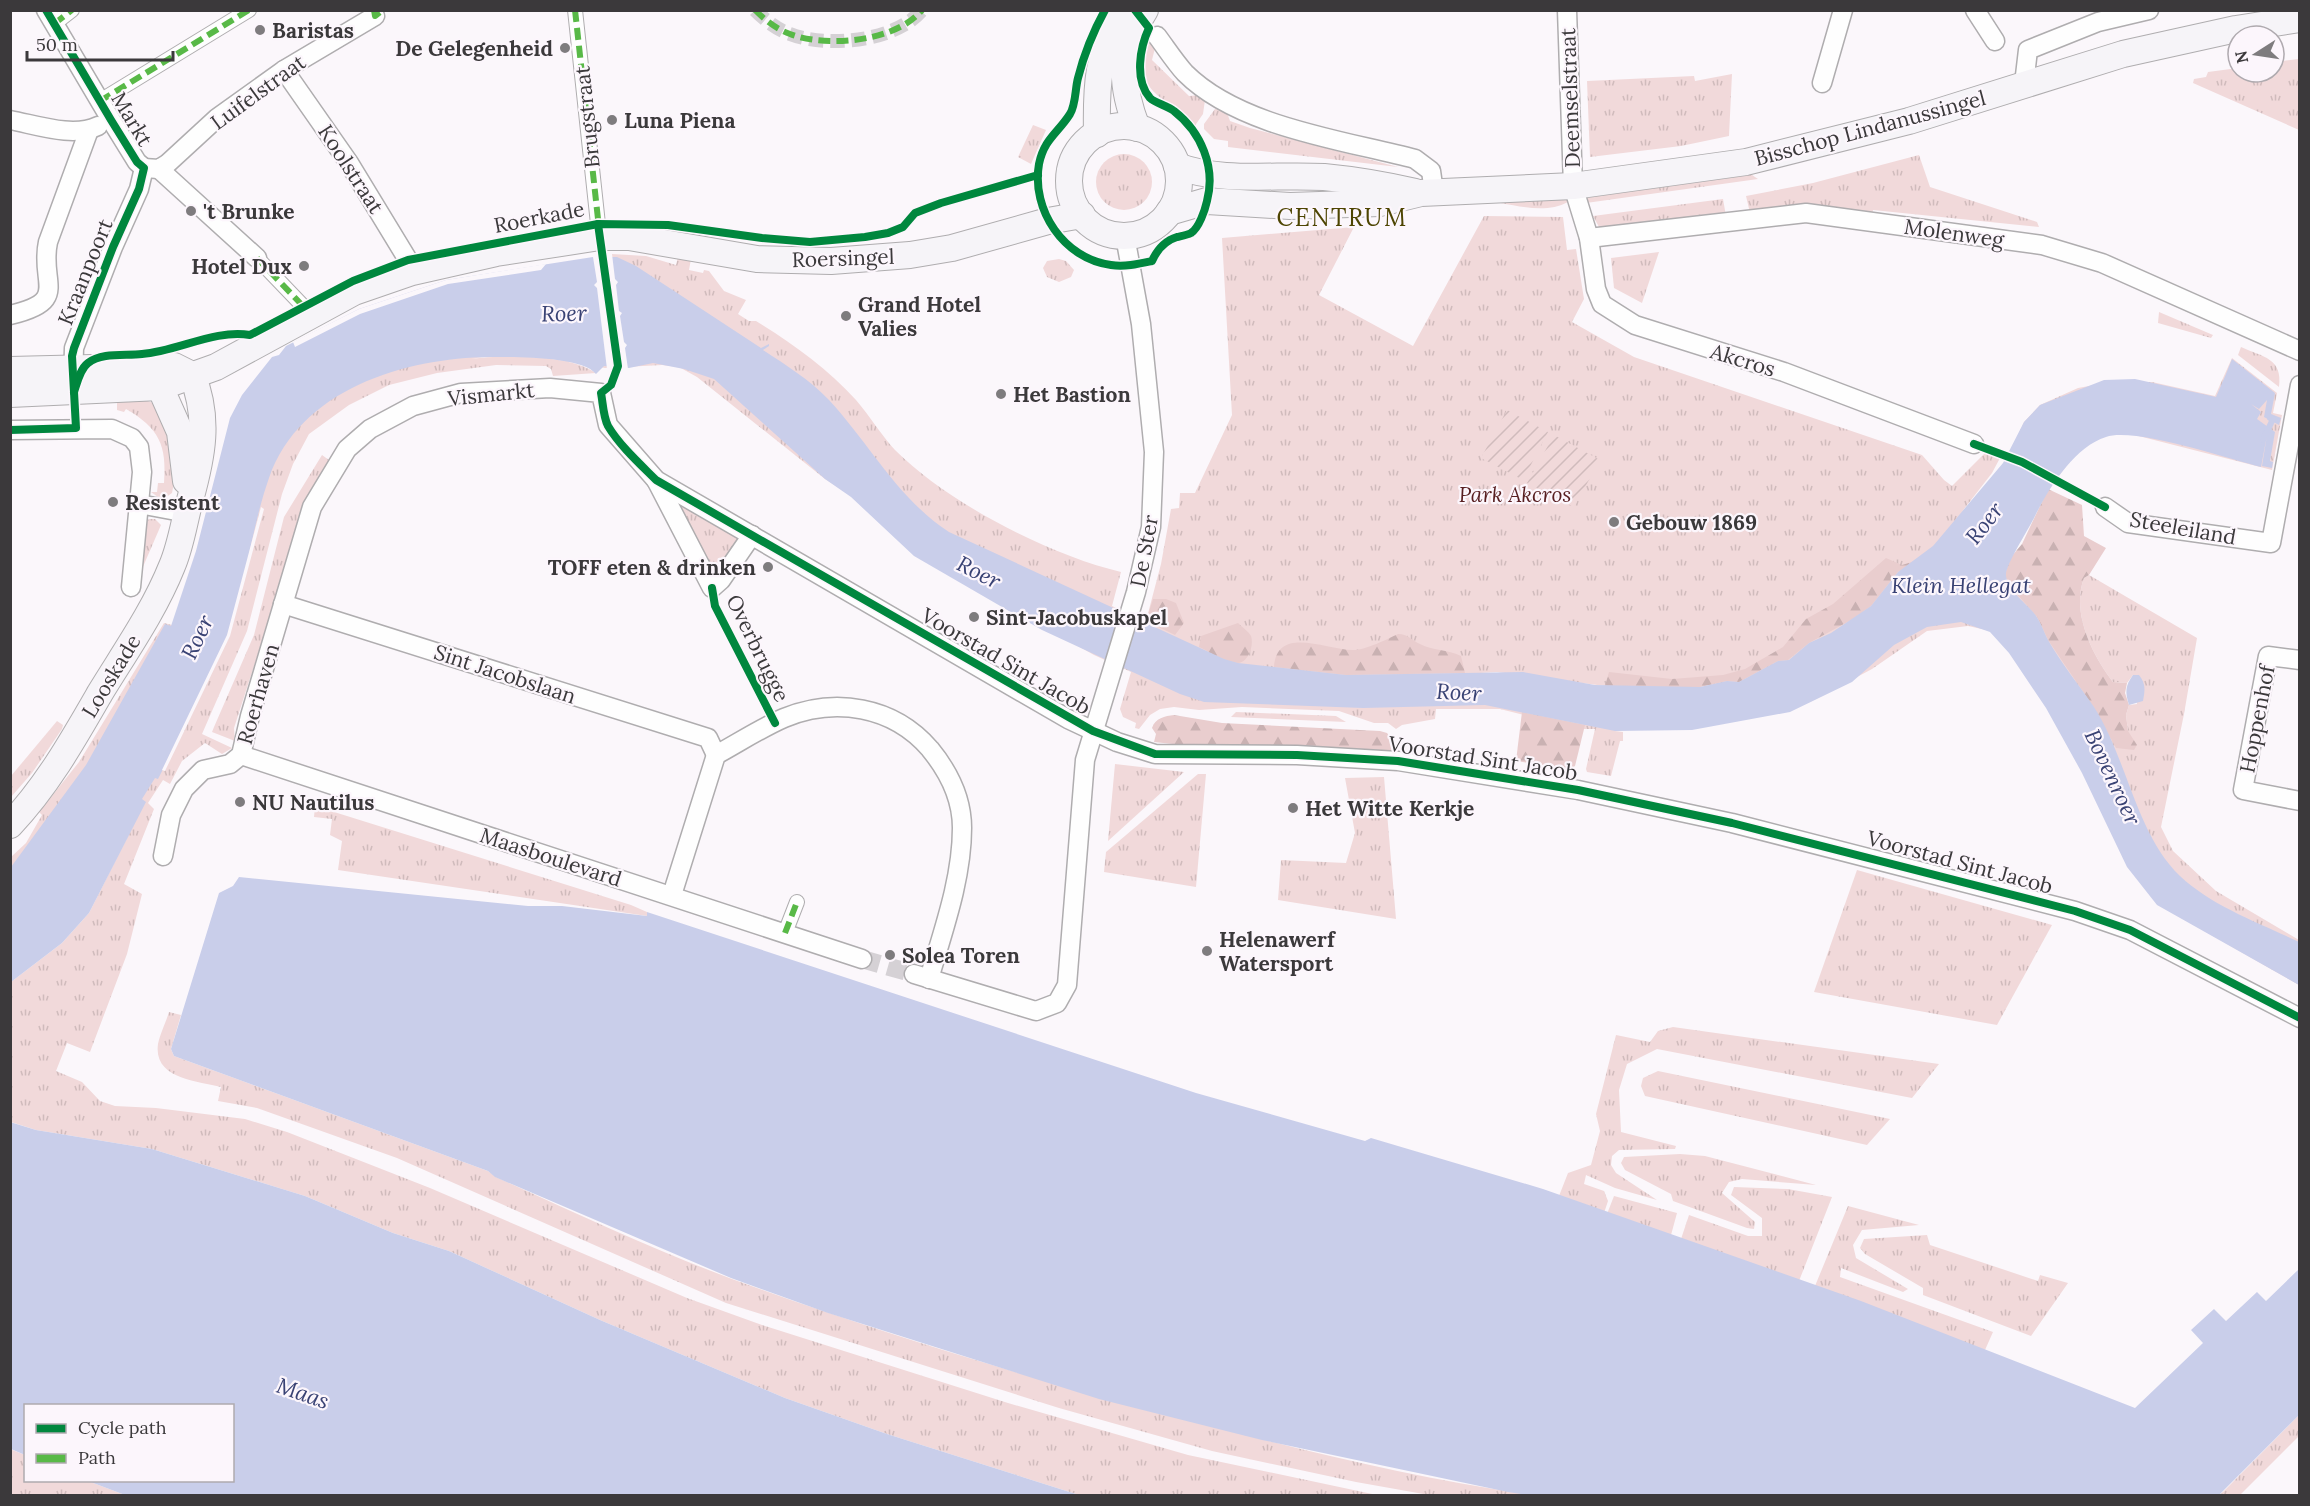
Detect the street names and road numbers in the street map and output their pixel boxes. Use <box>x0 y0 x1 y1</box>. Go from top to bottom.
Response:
street label: Deemselstraat <box>1554 27 1586 169</box>
street label: Luifelstraat <box>205 48 312 136</box>
street label: Brugstraat <box>568 64 606 169</box>
street label: Bisschop Lindanussingel <box>1751 84 1989 172</box>
street label: Markt <box>105 87 159 152</box>
street label: Koolstraat <box>312 119 390 219</box>
street label: Roerkade <box>491 195 587 239</box>
street label: Molenweg <box>1902 213 2006 253</box>
street label: Kraanpoort <box>51 214 119 329</box>
street label: Roersingel <box>791 243 895 273</box>
street label: Akcros <box>1706 337 1779 383</box>
street label: Vismarkt <box>445 376 537 412</box>
street label: Steeleiland <box>2128 505 2238 551</box>
street label: De Ster <box>1124 513 1164 589</box>
street label: Overbrugge <box>720 590 796 706</box>
street label: Voorstad Sint Jacob <box>916 601 1096 720</box>
street label: Looskade <box>76 629 146 723</box>
street label: Sint Jacobslaan <box>431 638 580 710</box>
street label: Roerhaven <box>231 640 285 747</box>
street label: Hoppenhof <box>2233 661 2281 775</box>
street label: Voorstad Sint Jacob <box>1385 730 1580 786</box>
street label: Maasboulevard <box>477 821 625 893</box>
street label: Voorstad Sint Jacob <box>1863 824 2056 900</box>

